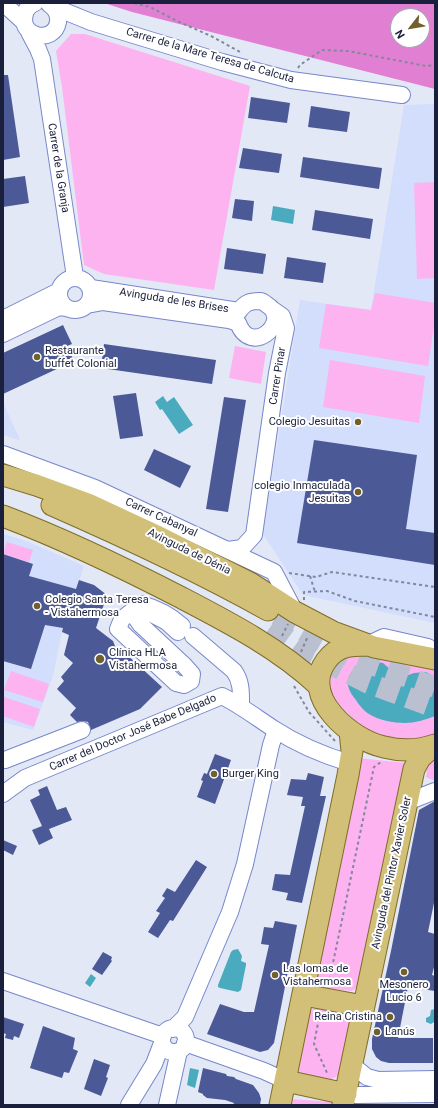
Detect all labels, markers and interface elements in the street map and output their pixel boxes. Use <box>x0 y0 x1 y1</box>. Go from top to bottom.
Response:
north arrow <box>390 8 430 48</box>
street label: Carrer de la Mare Teresa de Calcuta <box>124 26 296 86</box>
text: N <box>393 27 408 41</box>
street label: Carrer de la Granja <box>44 122 72 214</box>
street label: Avinguda de les Brises <box>119 286 229 316</box>
place label: Restaurante buffet Colonial <box>45 344 117 370</box>
street label: Carrer Pinar <box>267 346 289 406</box>
marker: Restaurante buffet Colonial <box>32 352 42 362</box>
place label: Colegio Jesuitas <box>269 415 350 429</box>
marker: Colegio Jesuitas <box>353 417 363 427</box>
place label: colegio Inmaculada Jesuitas <box>254 479 350 505</box>
marker: colegio Inmaculada Jesuitas <box>353 487 363 497</box>
street label: Carrer Cabanyal <box>123 496 199 540</box>
street label: Avinguda de Dénia <box>145 526 233 578</box>
place label: Colegio Santa Teresa - Vistahermosa <box>45 593 149 619</box>
marker: Colegio Santa Teresa - Vistahermosa <box>32 601 42 611</box>
place label: Clínica HLA Vistahermosa <box>109 646 177 672</box>
marker: Clínica HLA Vistahermosa <box>94 653 106 665</box>
street label: Carrer del Doctor José Babe Delgado <box>47 692 219 774</box>
place label: Burger King <box>222 767 279 781</box>
marker: Burger King <box>209 769 219 779</box>
street label: Avinguda del Pintor Xavier Soler <box>369 796 415 950</box>
place label: Las lomas de Vistahermosa <box>283 962 351 988</box>
marker: Mesonero Lucio 6 <box>399 967 409 977</box>
marker: Las lomas de Vistahermosa <box>270 970 280 980</box>
place label: Mesonero Lucio 6 <box>379 978 429 1004</box>
place label: Reina Cristina <box>314 1010 382 1024</box>
marker: Reina Cristina <box>385 1012 395 1022</box>
place label: Lanús <box>385 1025 415 1039</box>
marker: Lanús <box>372 1027 382 1037</box>

